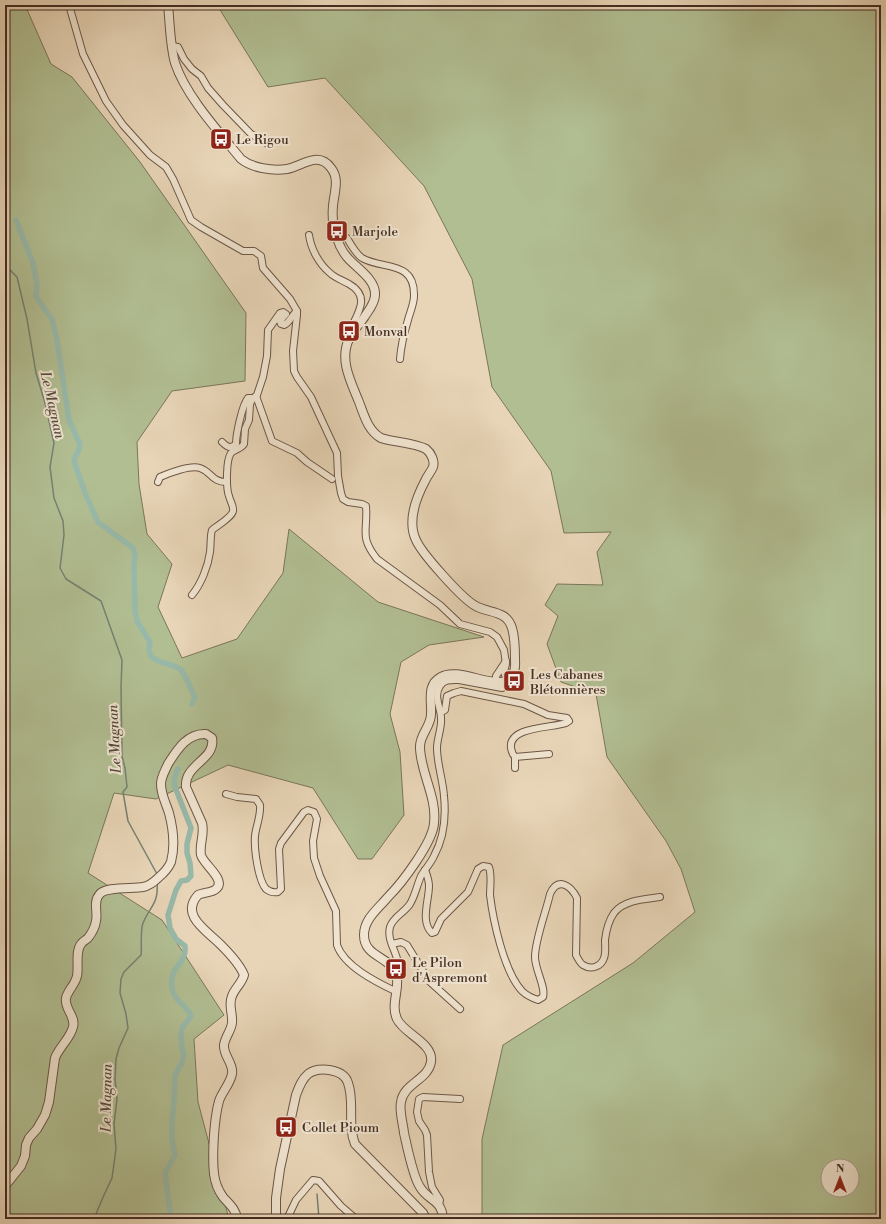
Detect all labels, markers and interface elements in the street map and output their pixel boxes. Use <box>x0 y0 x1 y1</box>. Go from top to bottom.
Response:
bus stop icon: Le Rigou <box>208 126 234 152</box>
place label: Le Rigou <box>236 132 289 148</box>
bus stop icon: Marjole <box>324 218 350 244</box>
place label: Marjole <box>352 224 398 240</box>
bus stop icon: Monval <box>336 318 362 344</box>
place label: Monval <box>364 324 407 340</box>
water label: Le Magnan <box>35 369 69 441</box>
place label: Les Cabanes Blétonnières <box>529 667 606 698</box>
bus stop icon: Les Cabanes Blétonnières <box>501 668 527 694</box>
water label: Le Magnan <box>104 704 126 775</box>
place label: Le Pilon d'Aspremont <box>412 955 488 986</box>
bus stop icon: Le Pilon d'Aspremont <box>383 956 409 982</box>
water label: Le Magnan <box>97 1063 117 1133</box>
bus stop icon: Collet Pioum <box>273 1114 299 1140</box>
place label: Collet Pioum <box>302 1120 380 1136</box>
north arrow <box>820 1158 860 1198</box>
text: N <box>836 1162 845 1176</box>

